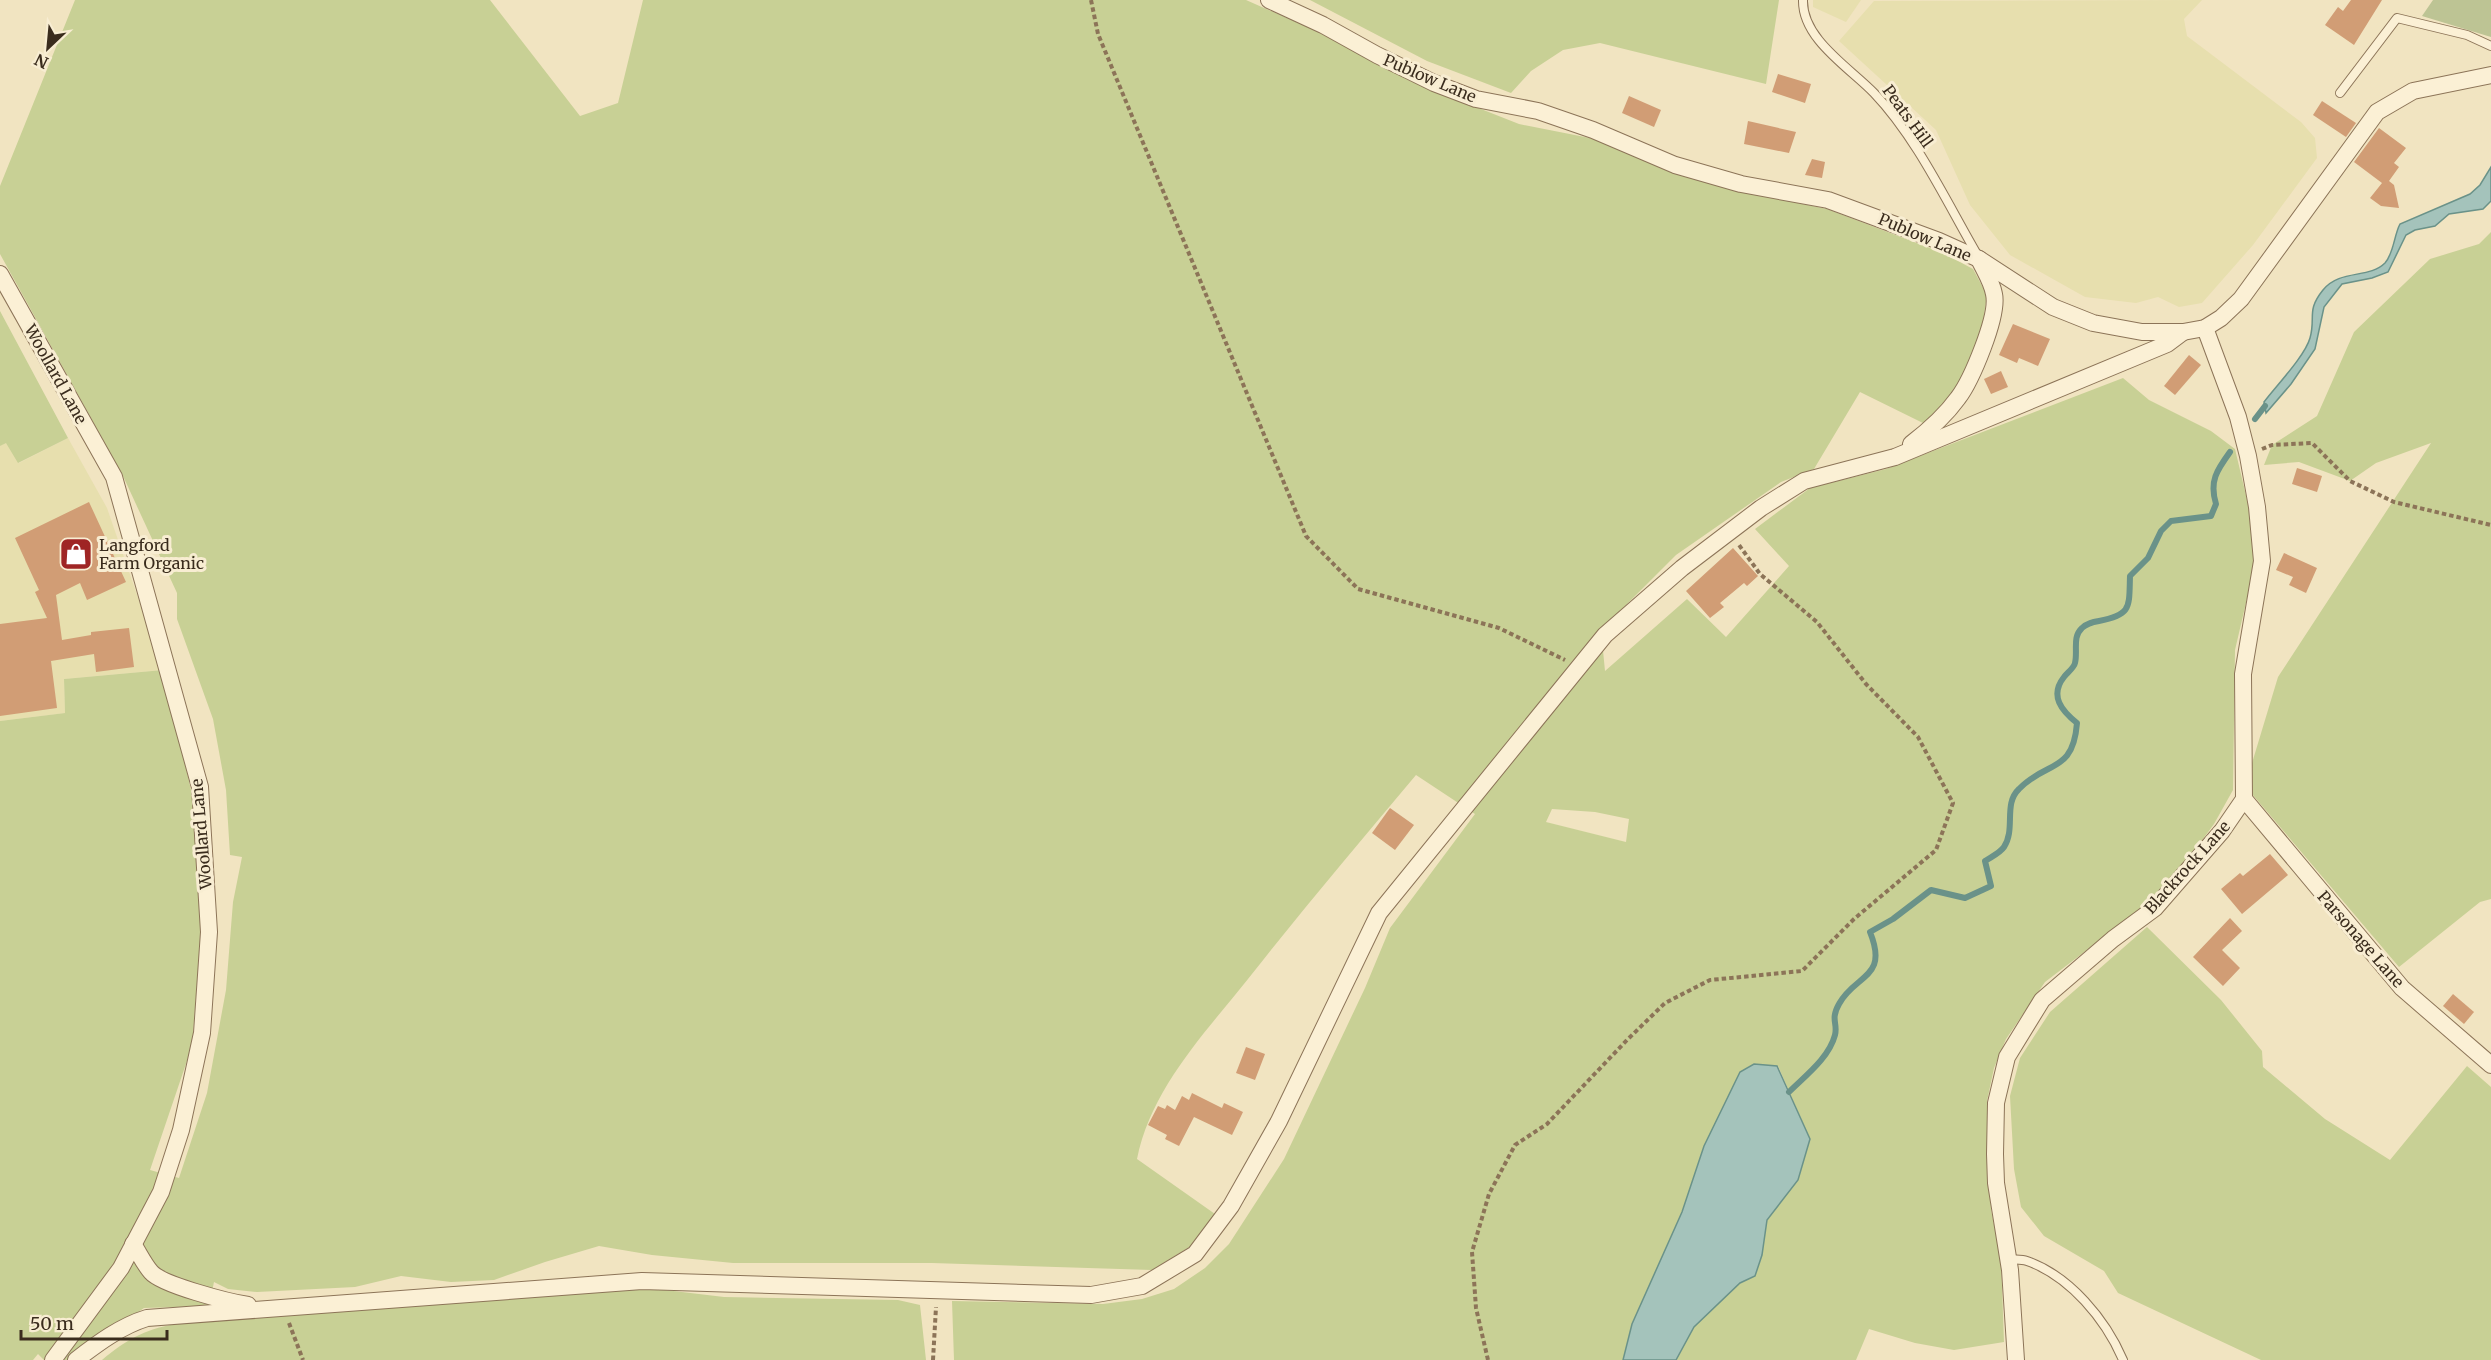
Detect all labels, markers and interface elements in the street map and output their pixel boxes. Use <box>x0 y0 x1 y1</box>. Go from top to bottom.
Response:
north arrow <box>18 18 78 78</box>
street label: Publow Lane <box>1381 49 1479 107</box>
text: N <box>31 50 51 73</box>
street label: Peats Hill <box>1879 81 1937 151</box>
street label: Publow Lane <box>1876 208 1974 266</box>
street label: Woollard Lane <box>20 320 92 427</box>
place label: Langford Farm Organic <box>99 535 204 573</box>
shop icon: Langford Farm Organic <box>58 536 94 572</box>
street label: Woollard Lane <box>186 778 216 891</box>
street label: Blackrock Lane <box>2140 816 2234 918</box>
street label: Parsonage Lane <box>2314 887 2408 991</box>
scale bar <box>21 1303 166 1341</box>
text: 50 m <box>30 1312 74 1335</box>

